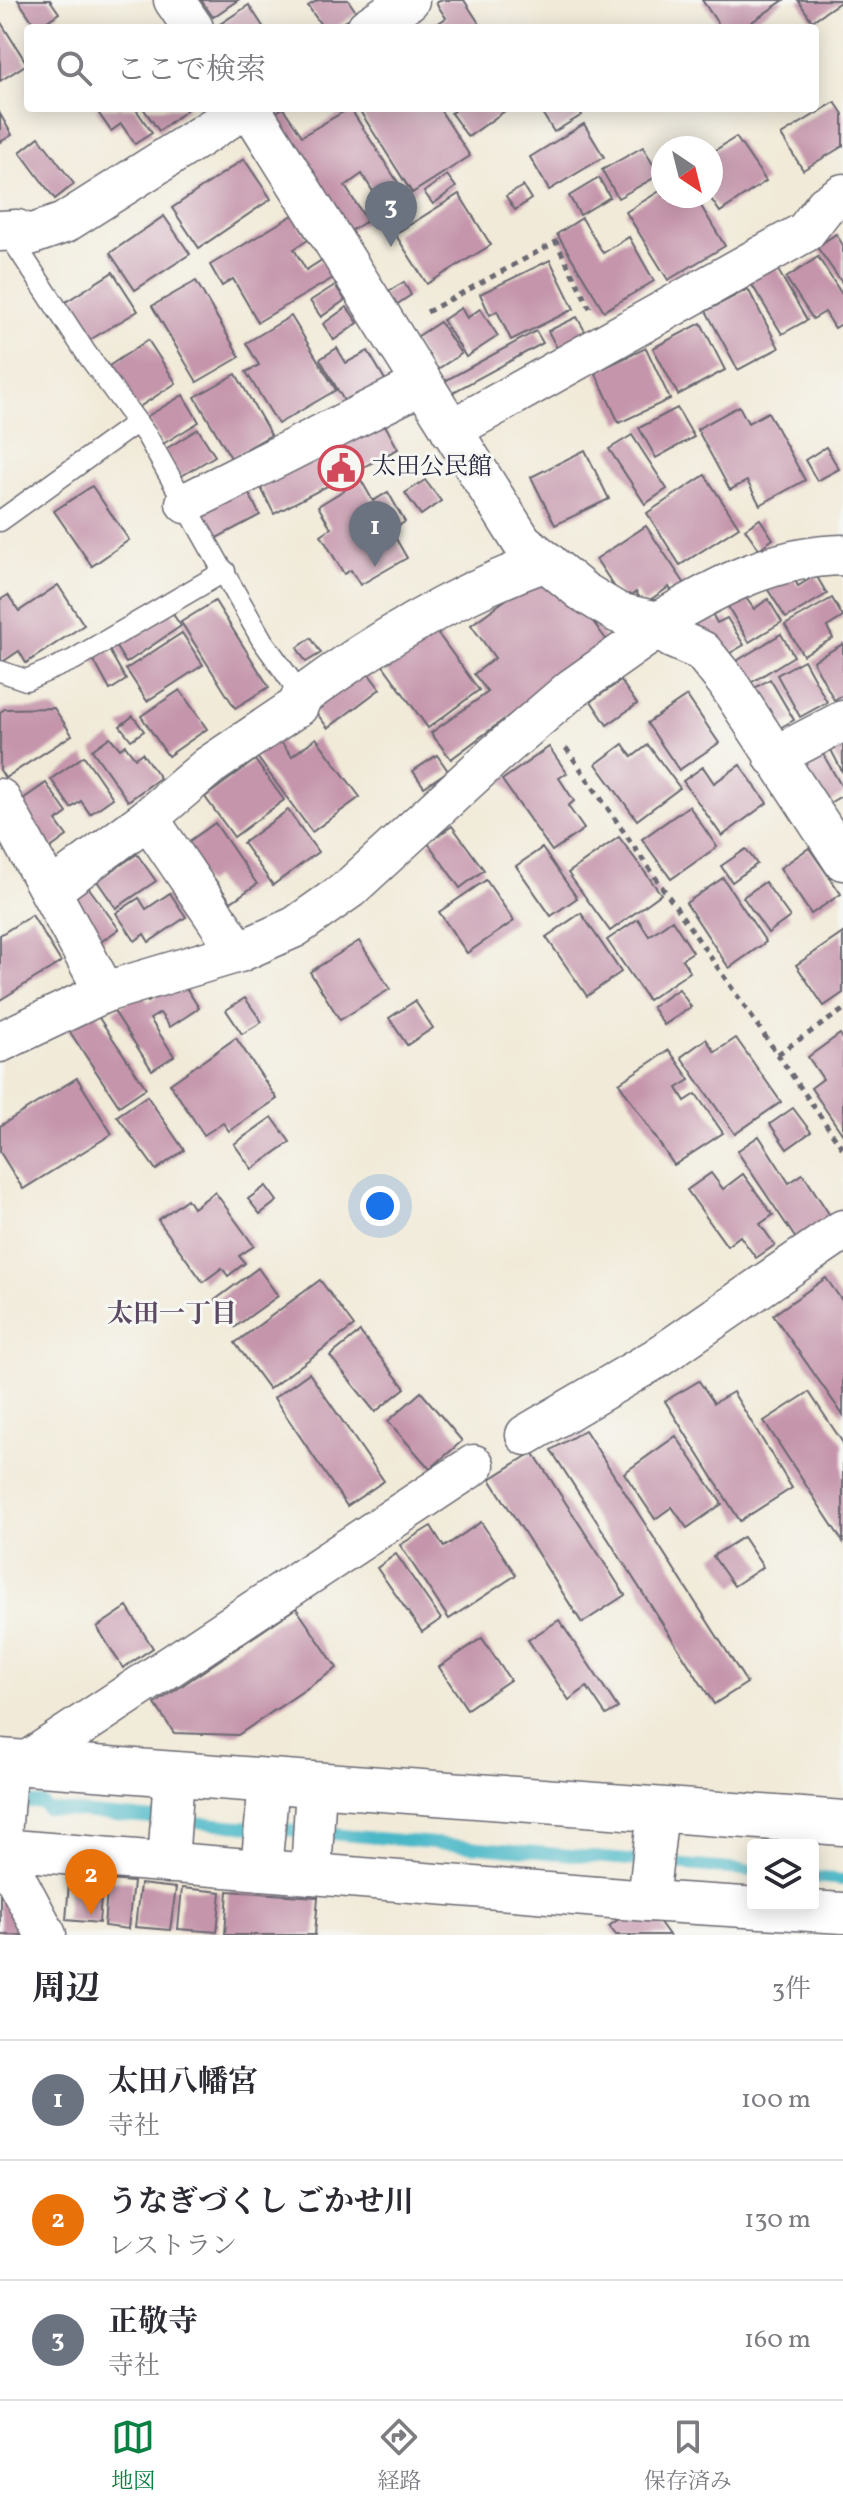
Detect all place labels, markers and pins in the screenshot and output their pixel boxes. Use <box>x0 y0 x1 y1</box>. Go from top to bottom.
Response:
pin: 3 <box>365 181 417 247</box>
public building icon: 太田公民館 <box>317 444 365 492</box>
place label: 太田公民館 <box>372 451 492 485</box>
pin: 1 <box>349 501 401 567</box>
pin: 2 <box>65 1849 117 1915</box>

